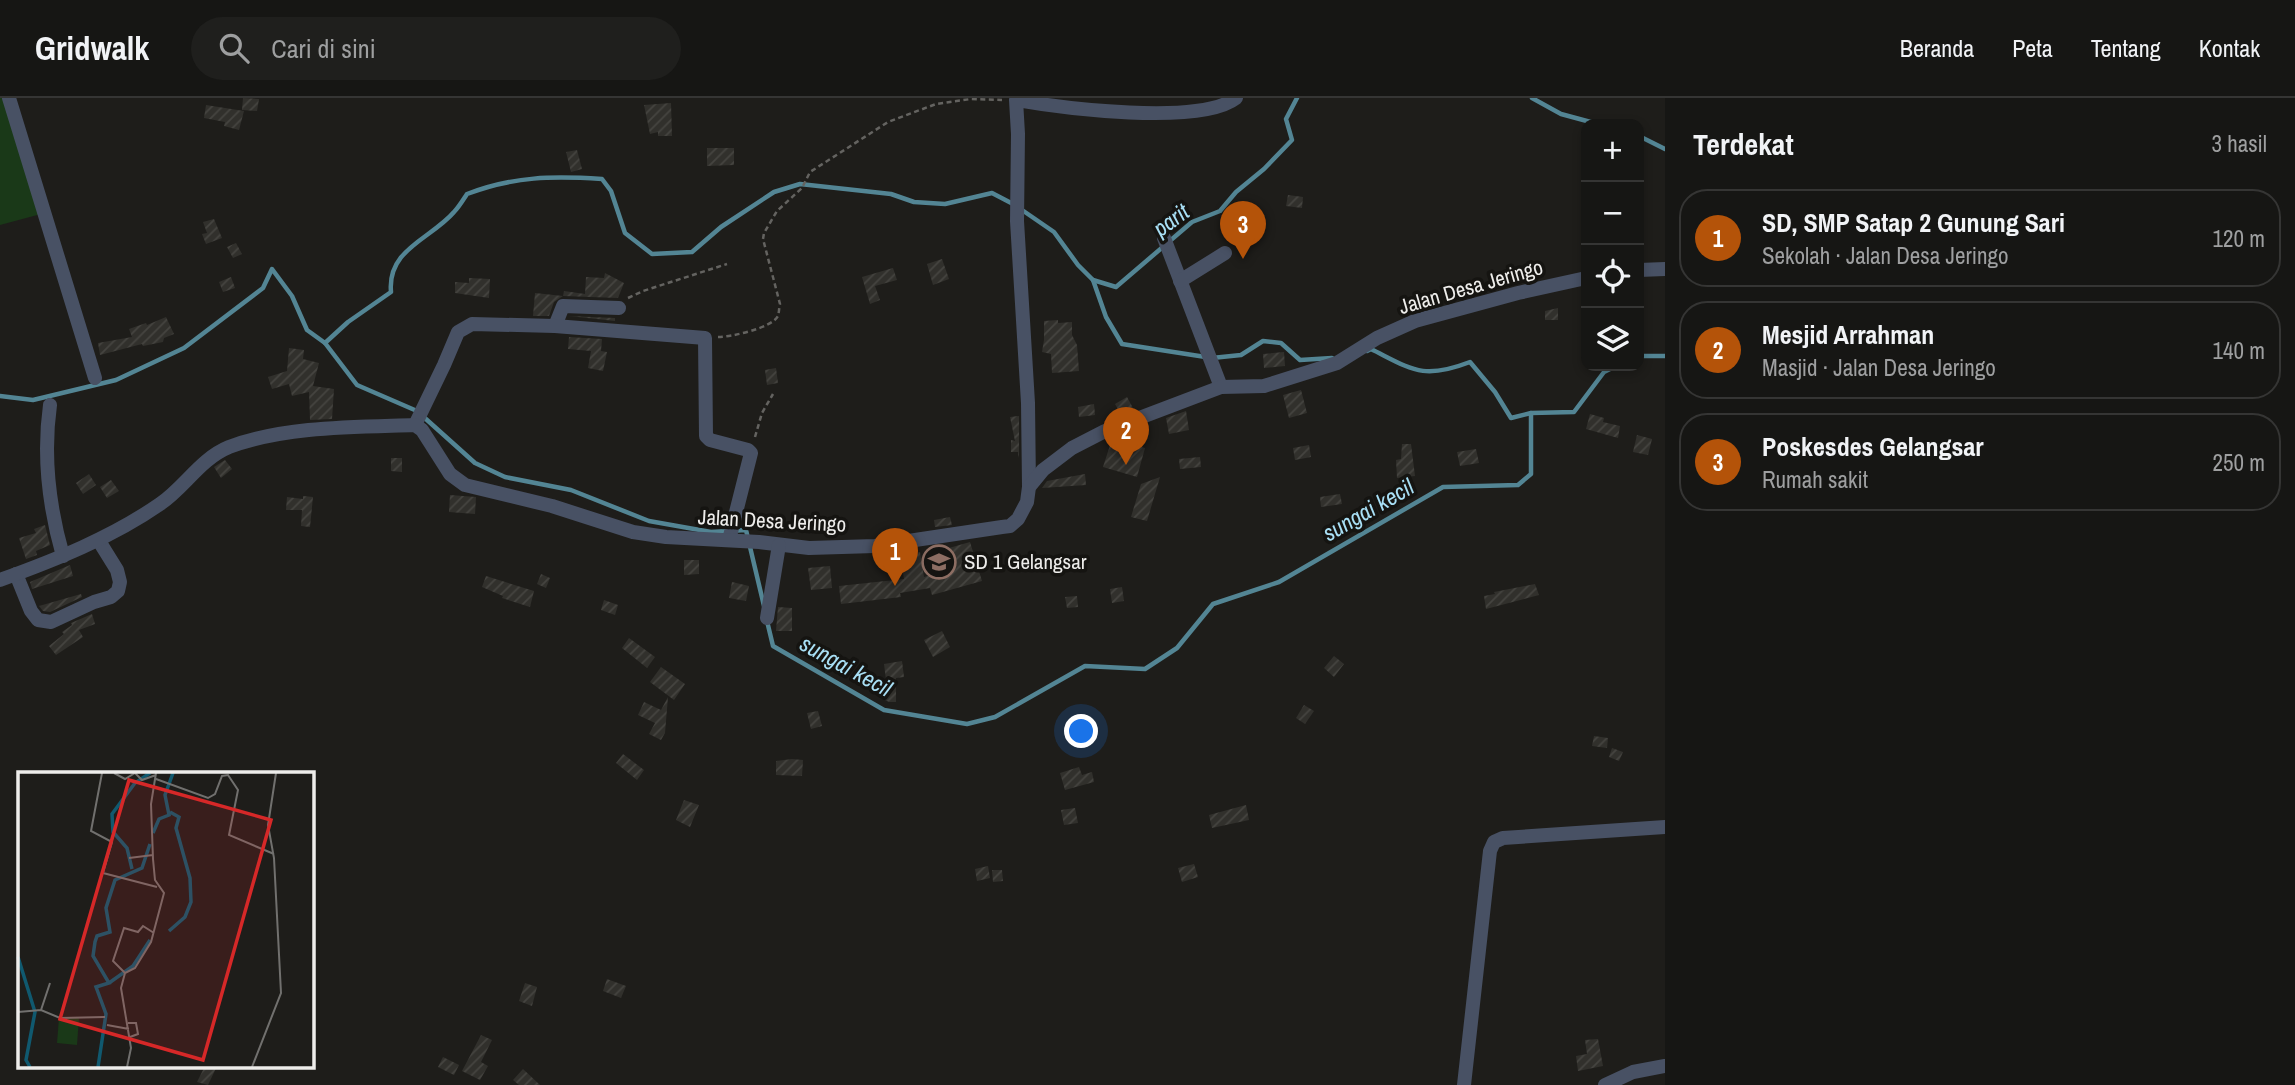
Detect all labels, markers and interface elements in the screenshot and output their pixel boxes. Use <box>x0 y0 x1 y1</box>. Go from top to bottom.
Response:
search box <box>191 17 681 80</box>
text: Gridwalk <box>35 26 149 70</box>
icon: search <box>215 29 253 67</box>
text: Cari di sini <box>271 31 376 66</box>
text: Beranda <box>1900 32 1974 64</box>
text: Peta <box>2012 32 2053 64</box>
text: Tentang <box>2091 32 2161 64</box>
text: Kontak <box>2199 32 2260 64</box>
map controls <box>1581 119 1644 371</box>
button: + <box>1581 119 1644 182</box>
text: Terdekat <box>1693 124 1794 164</box>
text: 3 hasil <box>2211 128 2267 159</box>
button: − <box>1581 182 1644 245</box>
water label: parit <box>1146 196 1196 244</box>
pin: 3 <box>1220 201 1266 259</box>
text: SD, SMP Satap 2 Gunung Sari <box>1762 205 2065 240</box>
text: 1 <box>1713 223 1723 254</box>
text: 120 m <box>2213 223 2265 254</box>
text: Sekolah · Jalan Desa Jeringo <box>1762 240 2008 271</box>
button: locate <box>1581 245 1644 308</box>
street label: Jalan Desa Jeringo <box>1396 252 1546 321</box>
button: layers <box>1581 308 1644 371</box>
text: Mesjid Arrahman <box>1762 317 1934 352</box>
text: 2 <box>1713 335 1723 366</box>
text: 140 m <box>2213 335 2265 366</box>
text: Masjid · Jalan Desa Jeringo <box>1762 352 1996 383</box>
pin: 2 <box>1103 407 1149 465</box>
text: Poskesdes Gelangsar <box>1762 429 1984 464</box>
text: 3 <box>1713 447 1723 478</box>
text: 250 m <box>2213 447 2265 478</box>
text: Rumah sakit <box>1762 464 1868 495</box>
water label: sungai kecil <box>1316 471 1420 548</box>
street label: Jalan Desa Jeringo <box>697 502 847 539</box>
pin: 1 <box>872 528 918 586</box>
school or university icon: SD 1 Gelangsar <box>920 543 958 581</box>
place label: SD 1 Gelangsar <box>964 547 1087 576</box>
water label: sungai kecil <box>795 628 898 704</box>
your location <box>1064 714 1098 748</box>
inset map <box>18 772 313 1068</box>

